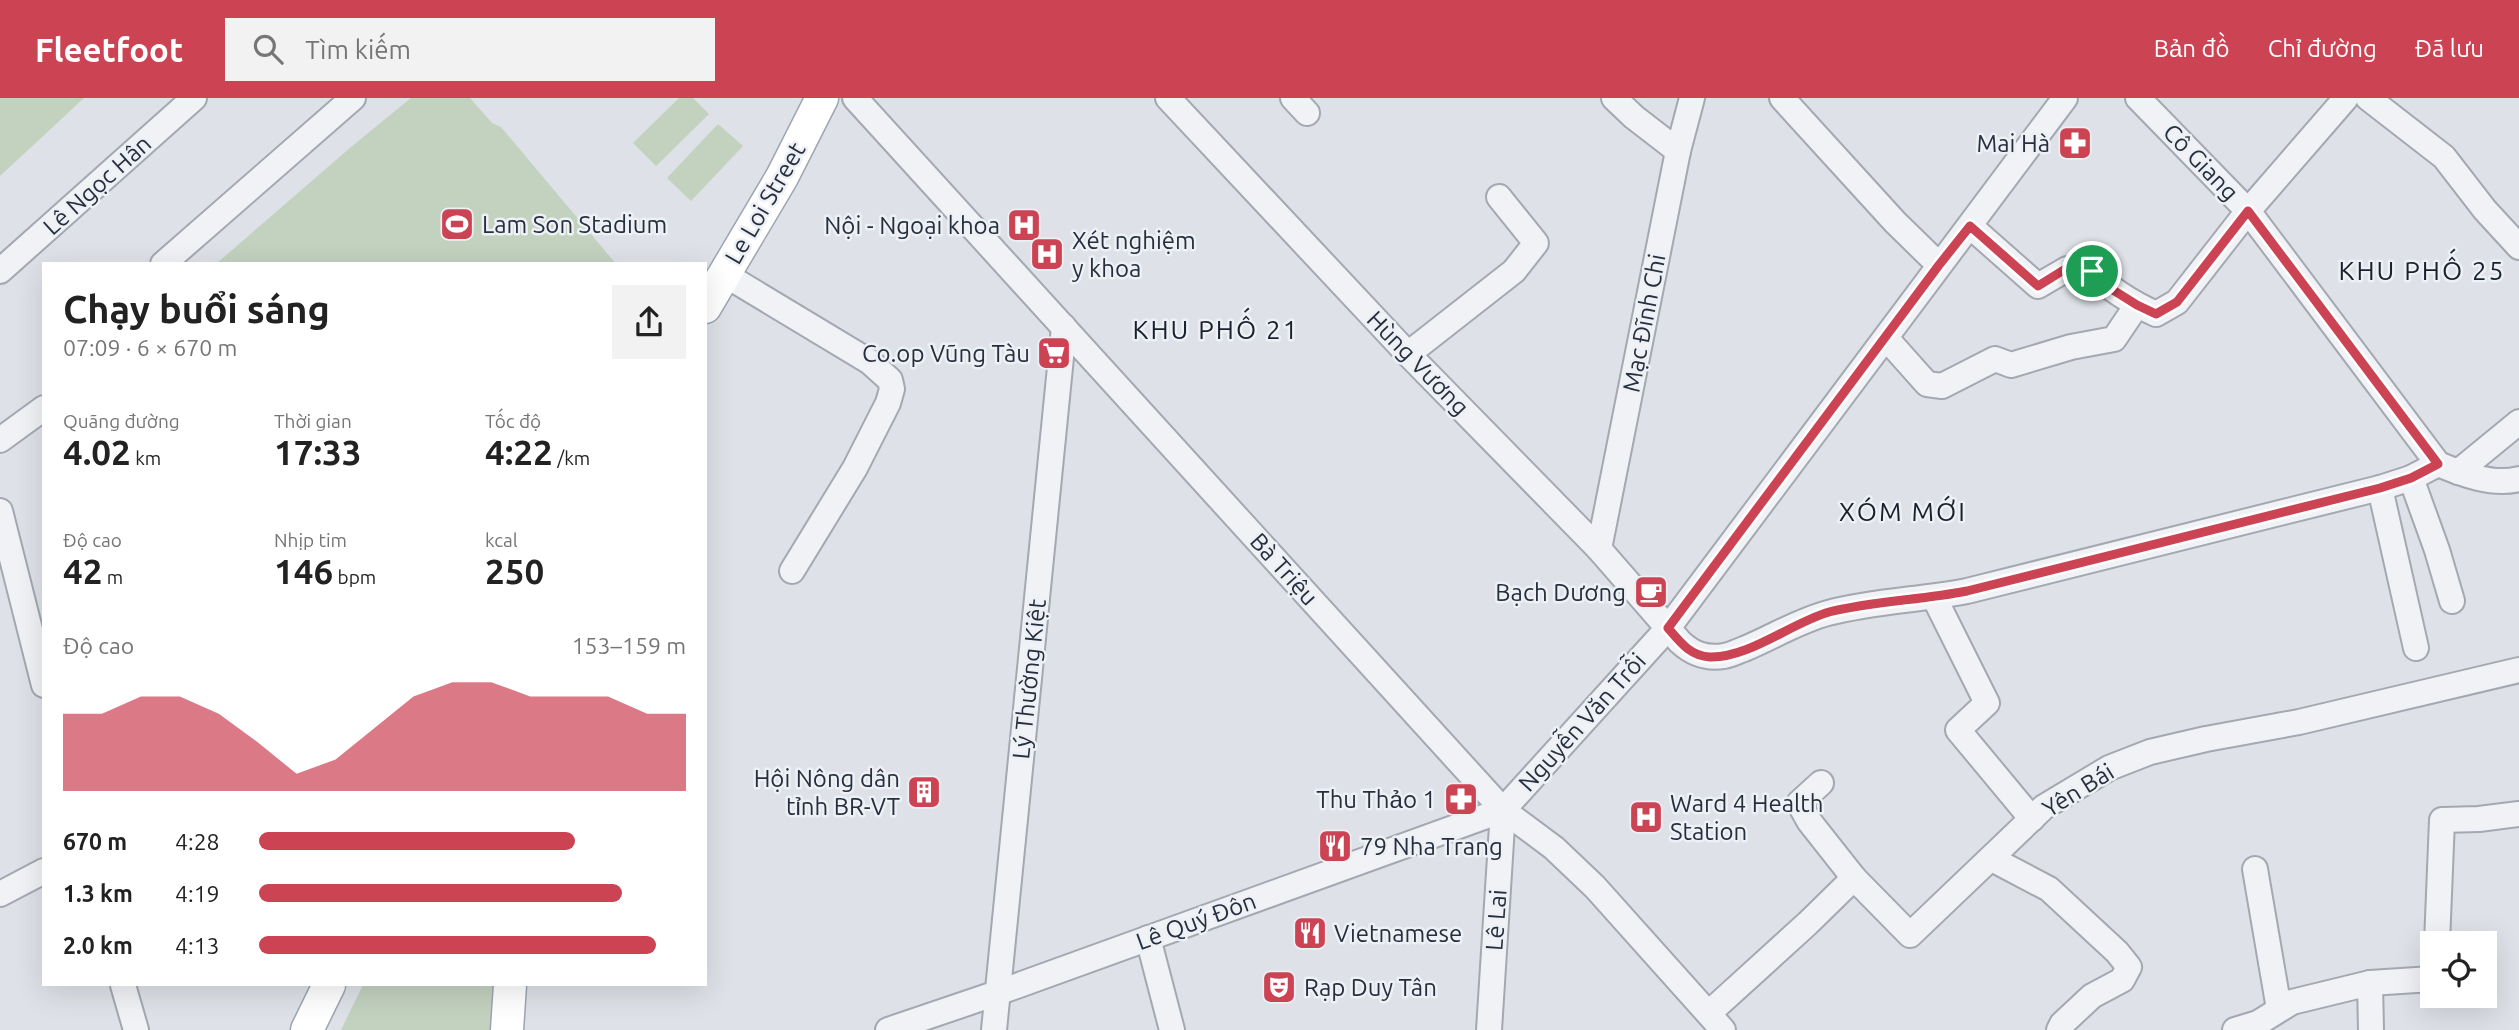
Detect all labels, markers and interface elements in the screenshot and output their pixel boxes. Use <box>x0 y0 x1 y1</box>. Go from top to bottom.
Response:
search box <box>225 18 715 81</box>
icon: search <box>249 30 287 68</box>
text: Fleetfoot <box>35 31 183 68</box>
text: Tìm kiếm <box>305 35 411 64</box>
text: Bản đồ <box>2154 35 2230 62</box>
text: Chỉ đường <box>2268 35 2377 62</box>
text: Đã lưu <box>2415 35 2484 62</box>
street label: Cô Giang <box>2158 118 2244 206</box>
pharmacy icon: Mai Hà <box>2056 124 2094 162</box>
street label: Lê Ngọc Hân <box>38 130 156 240</box>
place label: Mai Hà <box>1976 130 2050 157</box>
street label: Le Loi Street <box>719 137 811 268</box>
sports icon: Lam Son Stadium <box>438 205 476 243</box>
hospital icon: Nội - Ngoại khoa <box>1005 206 1043 244</box>
place label: Lam Son Stadium <box>482 211 667 238</box>
place label: Nội - Ngoại khoa <box>824 212 1000 239</box>
place label: Xét nghiệm y khoa <box>1072 227 1196 282</box>
hospital icon: Xét nghiệm y khoa <box>1028 235 1066 273</box>
pin <box>2062 241 2122 301</box>
district label: KHU PHỐ 25 <box>2339 248 2505 285</box>
street label: Mạc Đĩnh Chi <box>1617 252 1671 394</box>
icon: arrive <box>2073 252 2111 290</box>
button: share <box>612 285 686 359</box>
text: Chạy buổi sáng <box>63 288 330 330</box>
street label: Hùng Vương <box>1362 305 1474 421</box>
district label: KHU PHỐ 21 <box>1133 307 1299 344</box>
supermarket icon: Co.op Vũng Tàu <box>1035 334 1073 372</box>
text: 07:09 · 6 × 670 m <box>63 335 237 360</box>
place label: Co.op Vũng Tàu <box>862 340 1030 367</box>
text: Quãng đường <box>63 410 180 432</box>
text: Thời gian <box>274 410 352 432</box>
text: Tốc độ <box>485 410 541 432</box>
text: 4.02 <box>63 432 131 472</box>
text: 17:33 <box>274 432 362 472</box>
text: 4:22 <box>485 432 553 472</box>
text: km <box>131 447 161 469</box>
text: /km <box>553 447 590 469</box>
district label: XÓM MỚI <box>1839 495 1967 526</box>
street label: Bà Triệu <box>1245 527 1323 611</box>
text: Độ cao <box>63 529 122 551</box>
text: Nhịp tim <box>274 529 347 551</box>
text: kcal <box>485 529 518 551</box>
text: 42 <box>63 551 102 591</box>
text: 146 <box>274 551 333 591</box>
text: 250 <box>485 551 544 591</box>
text: m <box>102 566 123 588</box>
text: bpm <box>333 566 376 588</box>
cafe icon: Bạch Dương <box>1632 573 1670 611</box>
place label: Bạch Dương <box>1495 579 1626 606</box>
street label: Lý Thường Kiệt <box>1007 597 1051 760</box>
text: Độ cao <box>63 633 134 658</box>
text: 153–159 m <box>572 633 686 658</box>
street label: Nguyễn Văn Trỗi <box>1511 645 1651 797</box>
street label: Yên Bái <box>2037 758 2119 822</box>
place label: Hội Nông dân tỉnh BR-VT <box>754 765 900 820</box>
building icon: Hội Nông dân tỉnh BR-VT <box>905 773 943 811</box>
pharmacy icon: Thu Thảo 1 <box>1442 780 1480 818</box>
place label: Thu Thảo 1 <box>1316 786 1436 813</box>
place label: Ward 4 Health Station <box>1670 790 1823 845</box>
hospital icon: Ward 4 Health Station <box>1627 798 1665 836</box>
restaurant icon: 79 Nha Trang <box>1316 827 1354 865</box>
text: 670 m <box>63 829 127 854</box>
text: 4:28 <box>175 829 220 854</box>
place label: 79 Nha Trang <box>1360 833 1503 860</box>
text: 1.3 km <box>63 881 133 906</box>
text: 4:19 <box>175 881 220 906</box>
street label: Lê Quý Đôn <box>1132 887 1260 955</box>
street label: Lê Lai <box>1480 888 1512 952</box>
restaurant icon: Vietnamese <box>1291 914 1329 952</box>
place label: Vietnamese <box>1334 920 1462 947</box>
map controls <box>2420 931 2497 1008</box>
button: locate <box>2420 931 2497 1008</box>
text: 2.0 km <box>63 933 133 958</box>
text: 4:13 <box>175 933 220 958</box>
theatre icon: Rạp Duy Tân <box>1260 968 1298 1006</box>
place label: Rạp Duy Tân <box>1304 974 1437 1001</box>

